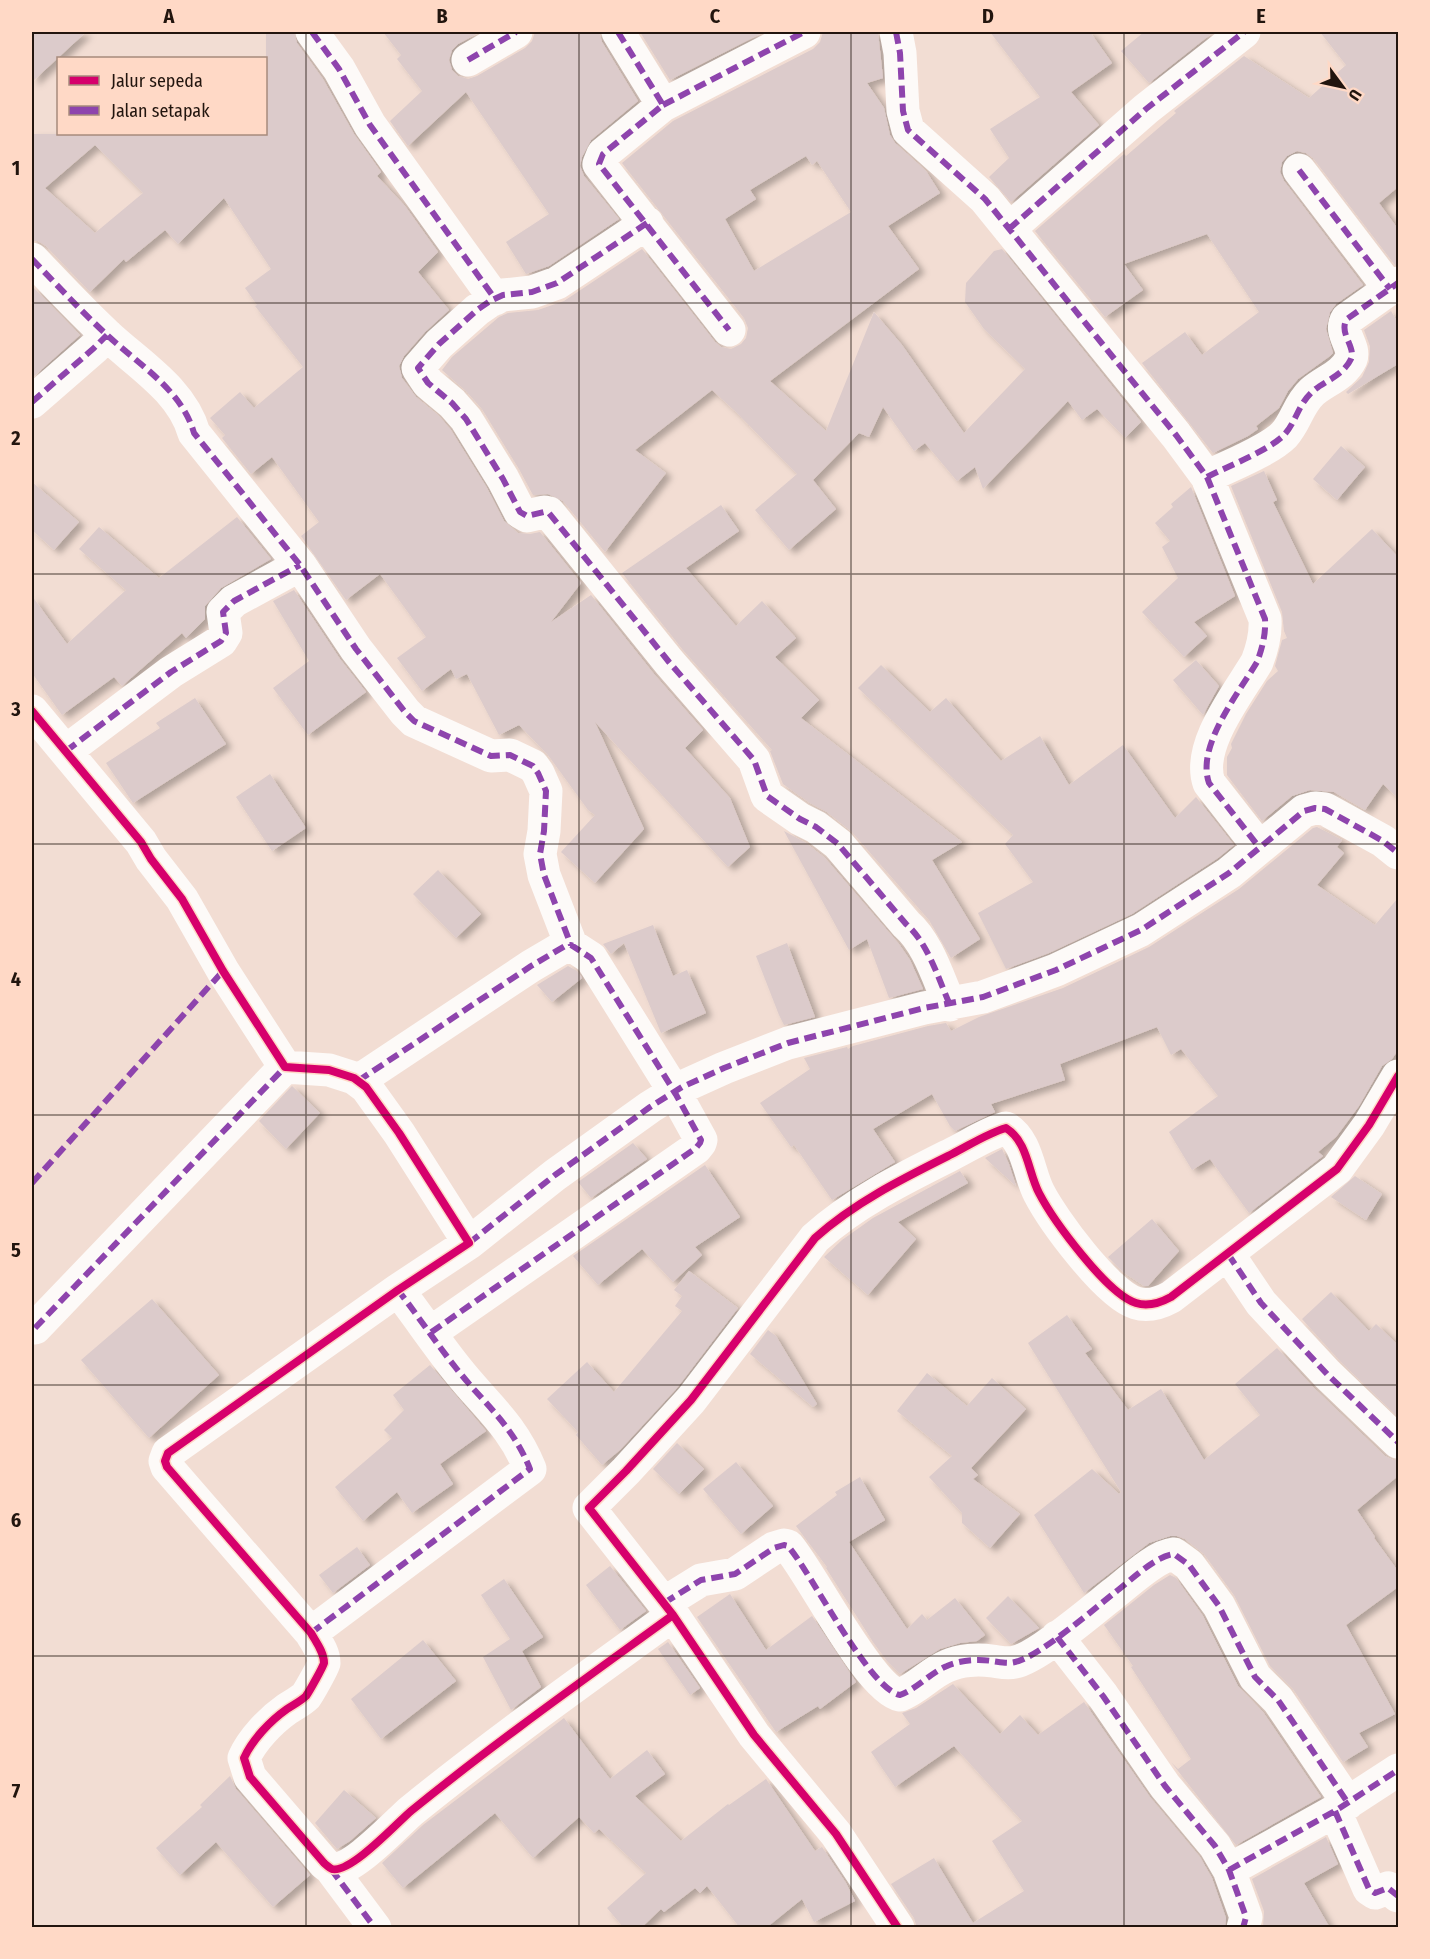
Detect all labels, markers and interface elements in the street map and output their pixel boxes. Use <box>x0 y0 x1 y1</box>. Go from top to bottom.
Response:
text: A <box>163 4 176 28</box>
text: B <box>436 4 448 28</box>
text: C <box>710 4 721 28</box>
text: D <box>982 4 994 28</box>
text: E <box>1256 4 1266 28</box>
legend <box>57 57 267 135</box>
north arrow <box>1313 57 1373 117</box>
text: Jalur sepeda <box>111 70 203 92</box>
text: U <box>1345 86 1366 104</box>
text: Jalan setapak <box>111 100 210 122</box>
text: 1 <box>12 156 20 180</box>
text: 2 <box>10 426 21 450</box>
text: 3 <box>10 697 21 721</box>
text: 4 <box>11 967 21 991</box>
text: 5 <box>11 1238 21 1262</box>
text: 6 <box>11 1508 21 1532</box>
text: 7 <box>12 1779 21 1803</box>

